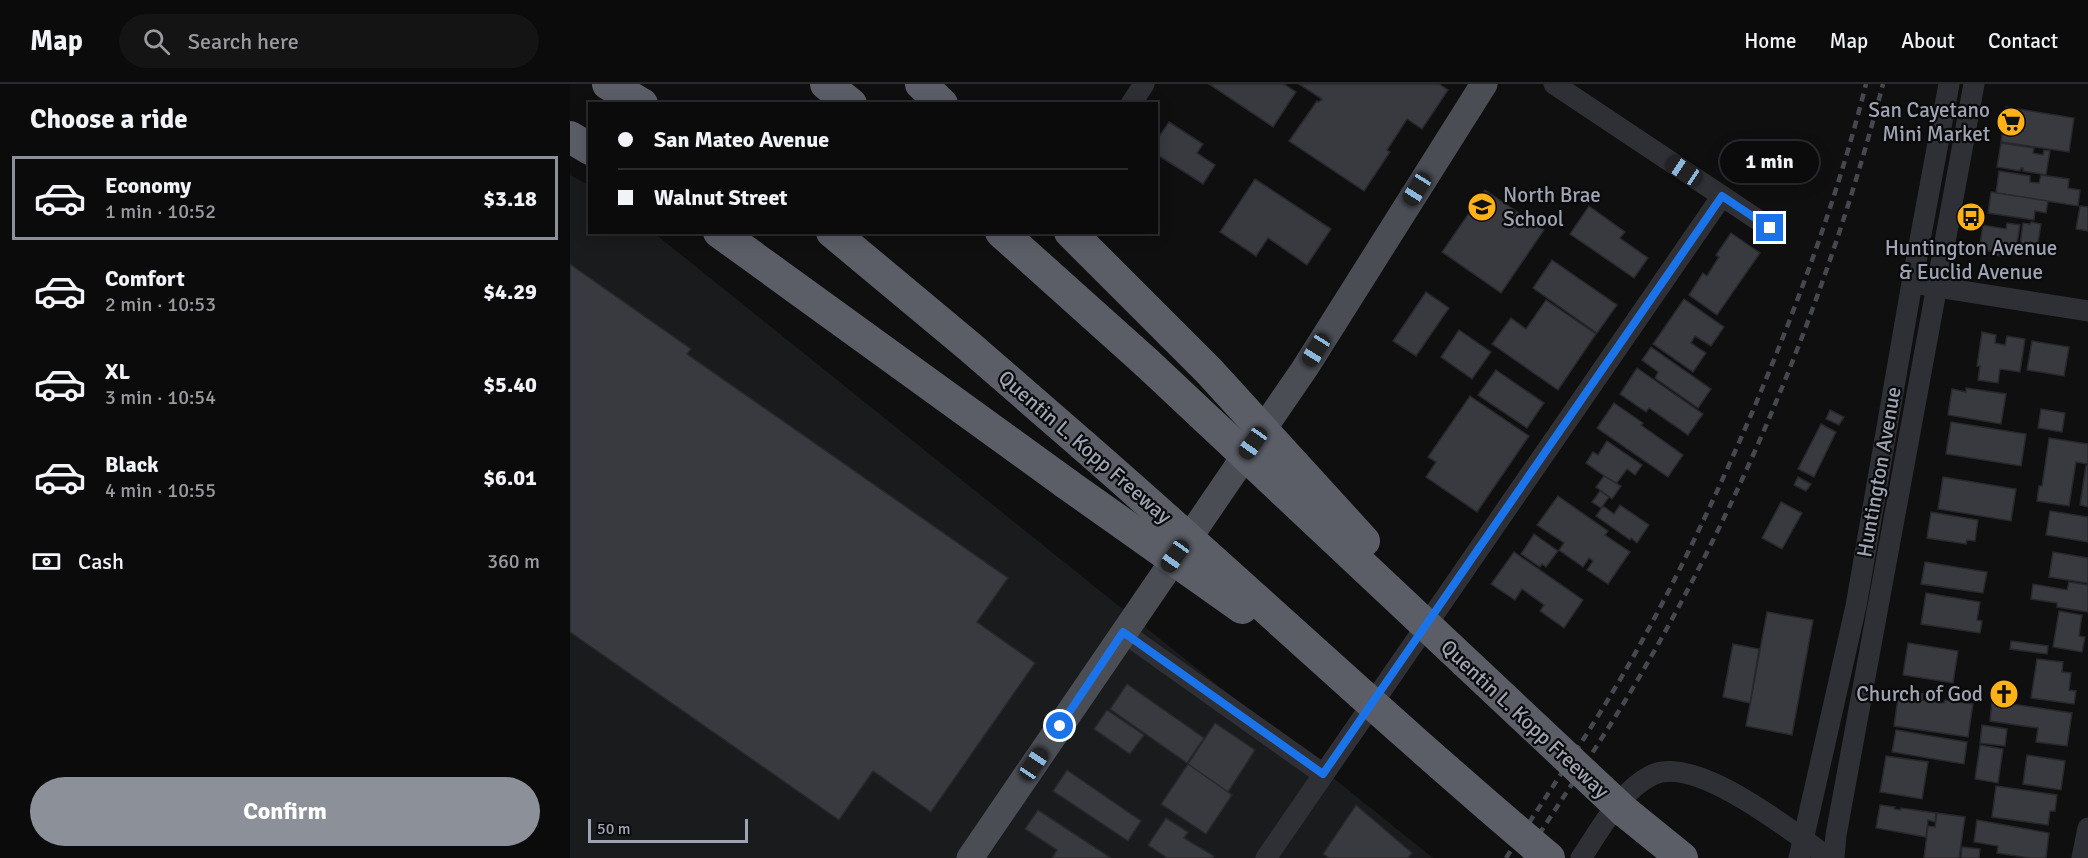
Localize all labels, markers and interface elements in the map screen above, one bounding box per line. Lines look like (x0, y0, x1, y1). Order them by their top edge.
search box (119, 14, 539, 68)
text: Map (30, 24, 83, 58)
icon: search (140, 25, 173, 58)
text: Search here (188, 28, 299, 55)
text: Home (1744, 28, 1797, 54)
text: Map (1830, 28, 1868, 54)
text: About (1901, 28, 1955, 54)
text: Contact (1988, 28, 2058, 54)
place label: San Cayetano Mini Market (1868, 97, 1990, 147)
text: Choose a ride (30, 103, 188, 136)
supermarket icon: San Cayetano Mini Market (1995, 106, 2027, 138)
text: San Mateo Avenue (654, 126, 829, 153)
callout: 1 min (1720, 141, 1820, 183)
text: 1 min (1745, 149, 1794, 174)
car (1664, 153, 1704, 189)
car (1400, 169, 1434, 209)
icon: car (33, 171, 87, 225)
text: Economy (105, 172, 191, 199)
place label: North Brae School (1503, 182, 1601, 232)
text: Walnut Street (654, 184, 788, 211)
text: $3.18 (483, 185, 537, 212)
school or university icon: North Brae School (1466, 191, 1498, 223)
text: 1 min · 10:52 (105, 199, 216, 224)
bus stop icon: Huntington Avenue & Euclid Avenue (1955, 201, 1987, 233)
route end (1756, 214, 1783, 241)
place label: Huntington Avenue & Euclid Avenue (1885, 235, 2057, 285)
icon: car (33, 264, 87, 318)
text: Comfort (105, 265, 185, 292)
text: $4.29 (483, 278, 537, 305)
text: 2 min · 10:53 (105, 292, 216, 317)
car (1299, 330, 1333, 370)
icon: car (33, 357, 87, 411)
text: XL (105, 358, 130, 385)
street label: Quentin L. Kopp Freeway (993, 365, 1177, 529)
text: $5.40 (483, 371, 537, 398)
text: 3 min · 10:54 (105, 385, 216, 410)
street label: Huntington Avenue (1851, 385, 1907, 559)
car (1235, 423, 1271, 463)
icon: car (33, 450, 87, 504)
text: Black (105, 451, 159, 478)
text: $6.01 (483, 464, 537, 491)
text: 4 min · 10:55 (105, 478, 216, 503)
car (1157, 536, 1193, 576)
icon: cash (30, 545, 63, 578)
text: Cash (78, 548, 124, 575)
text: 360 m (487, 549, 540, 574)
street label: Quentin L. Kopp Freeway (1435, 634, 1615, 804)
church icon: Church of God (1988, 678, 2020, 710)
place label: Church of God (1856, 681, 1983, 707)
route start (1046, 712, 1073, 739)
car (1016, 744, 1052, 784)
button: Confirm (30, 777, 540, 846)
scale bar (588, 816, 748, 844)
text: 50 m (597, 819, 631, 839)

